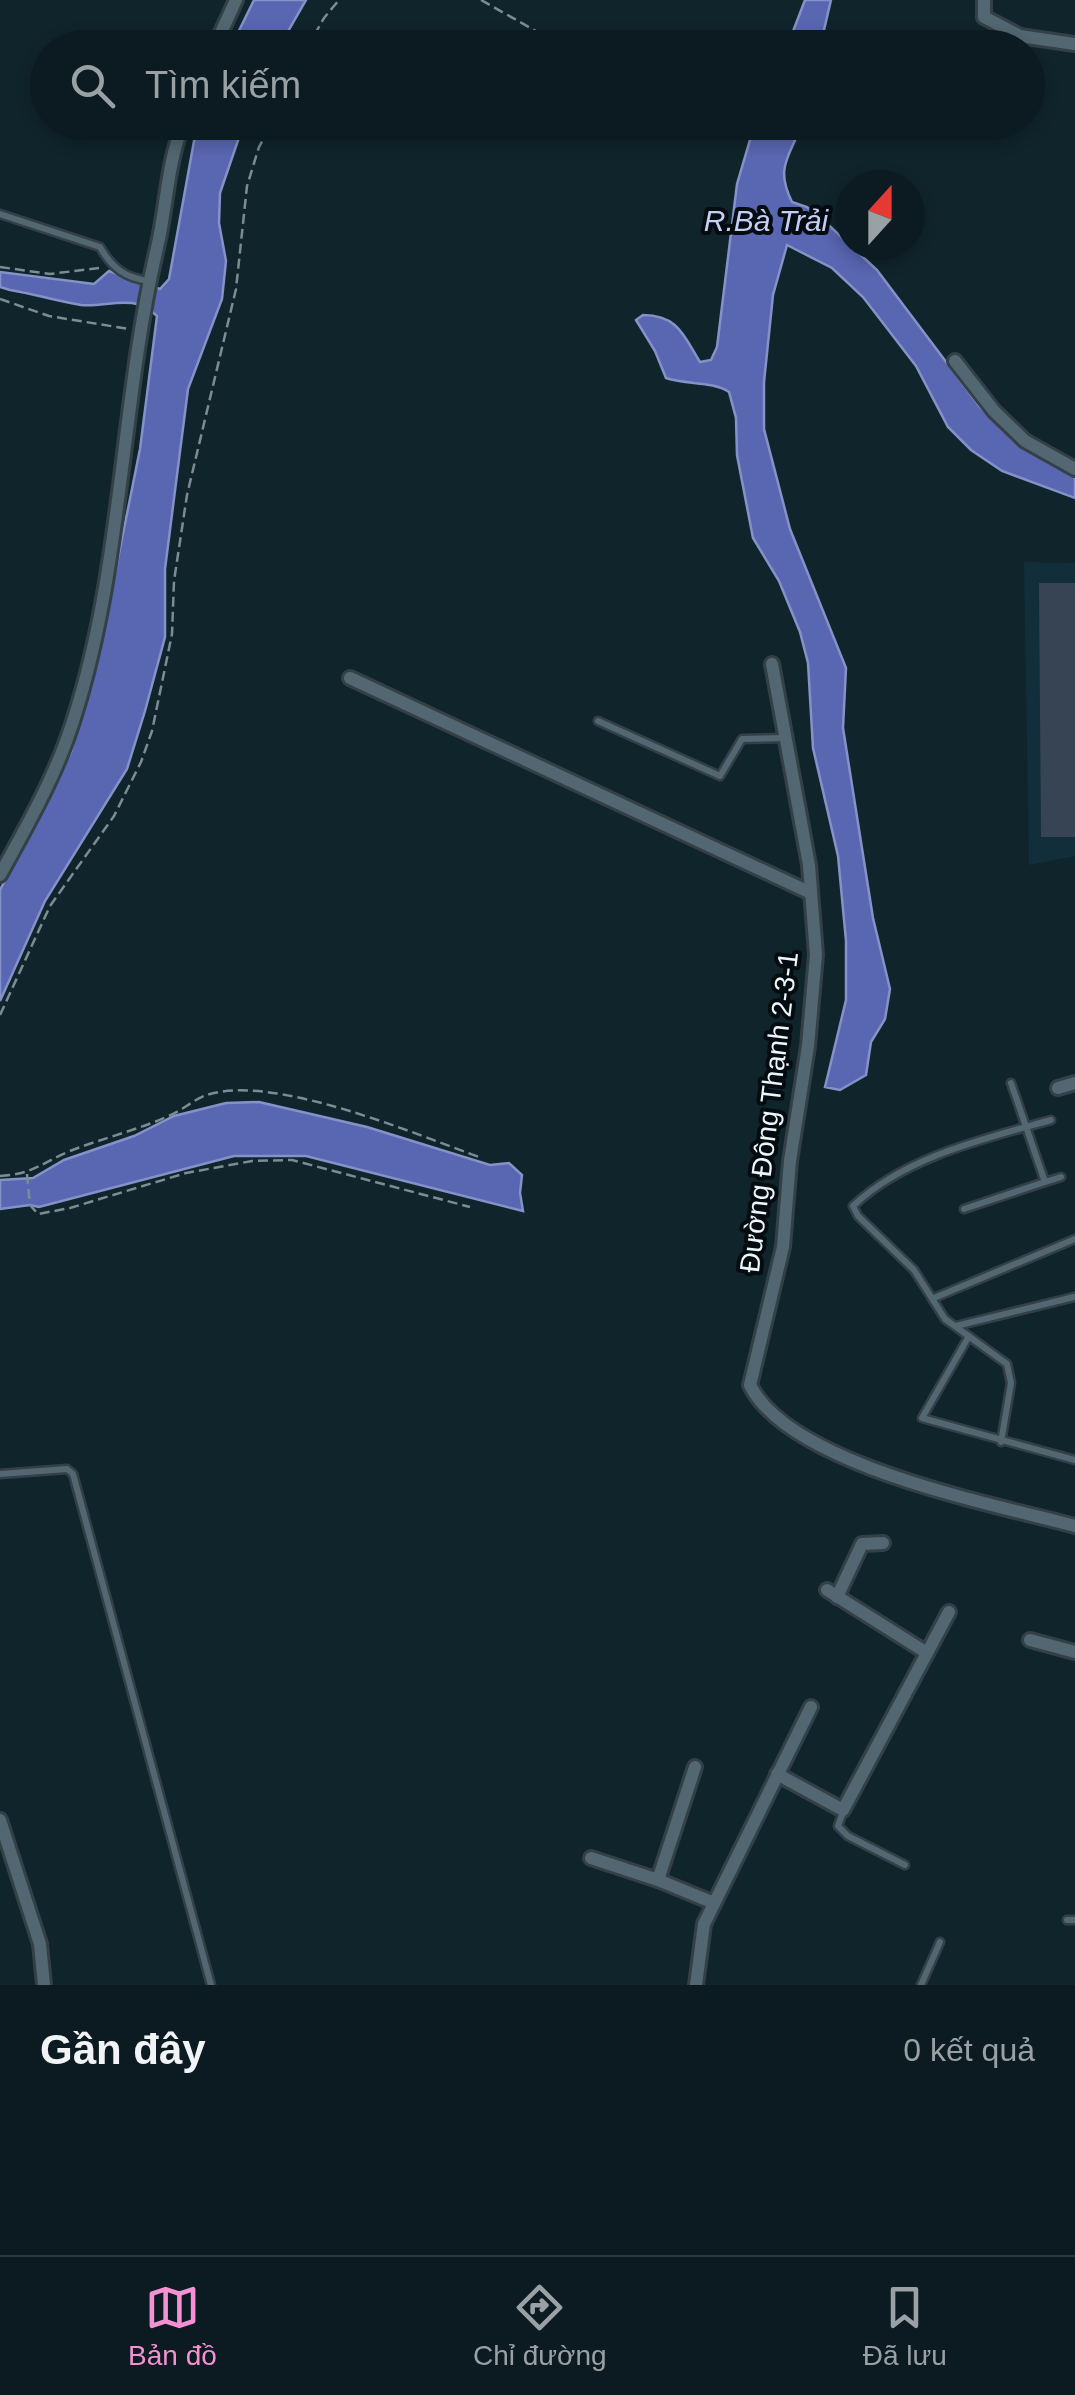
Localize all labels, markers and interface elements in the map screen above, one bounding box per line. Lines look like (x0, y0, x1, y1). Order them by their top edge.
search box (30, 30, 1045, 140)
icon: search (65, 58, 120, 113)
text: Tìm kiếm (145, 64, 301, 106)
north arrow (835, 170, 925, 260)
water label: R.Bà Trải (704, 204, 830, 237)
street label: Đường Đông Thạnh 2-3-1 (734, 950, 804, 1274)
text: Gần đây (40, 2026, 206, 2073)
text: 0 kết quả (903, 2032, 1035, 2068)
tab: Bản đồ (128, 2280, 217, 2372)
tab: Chỉ đường (473, 2280, 607, 2372)
tab: Đã lưu (863, 2280, 947, 2372)

